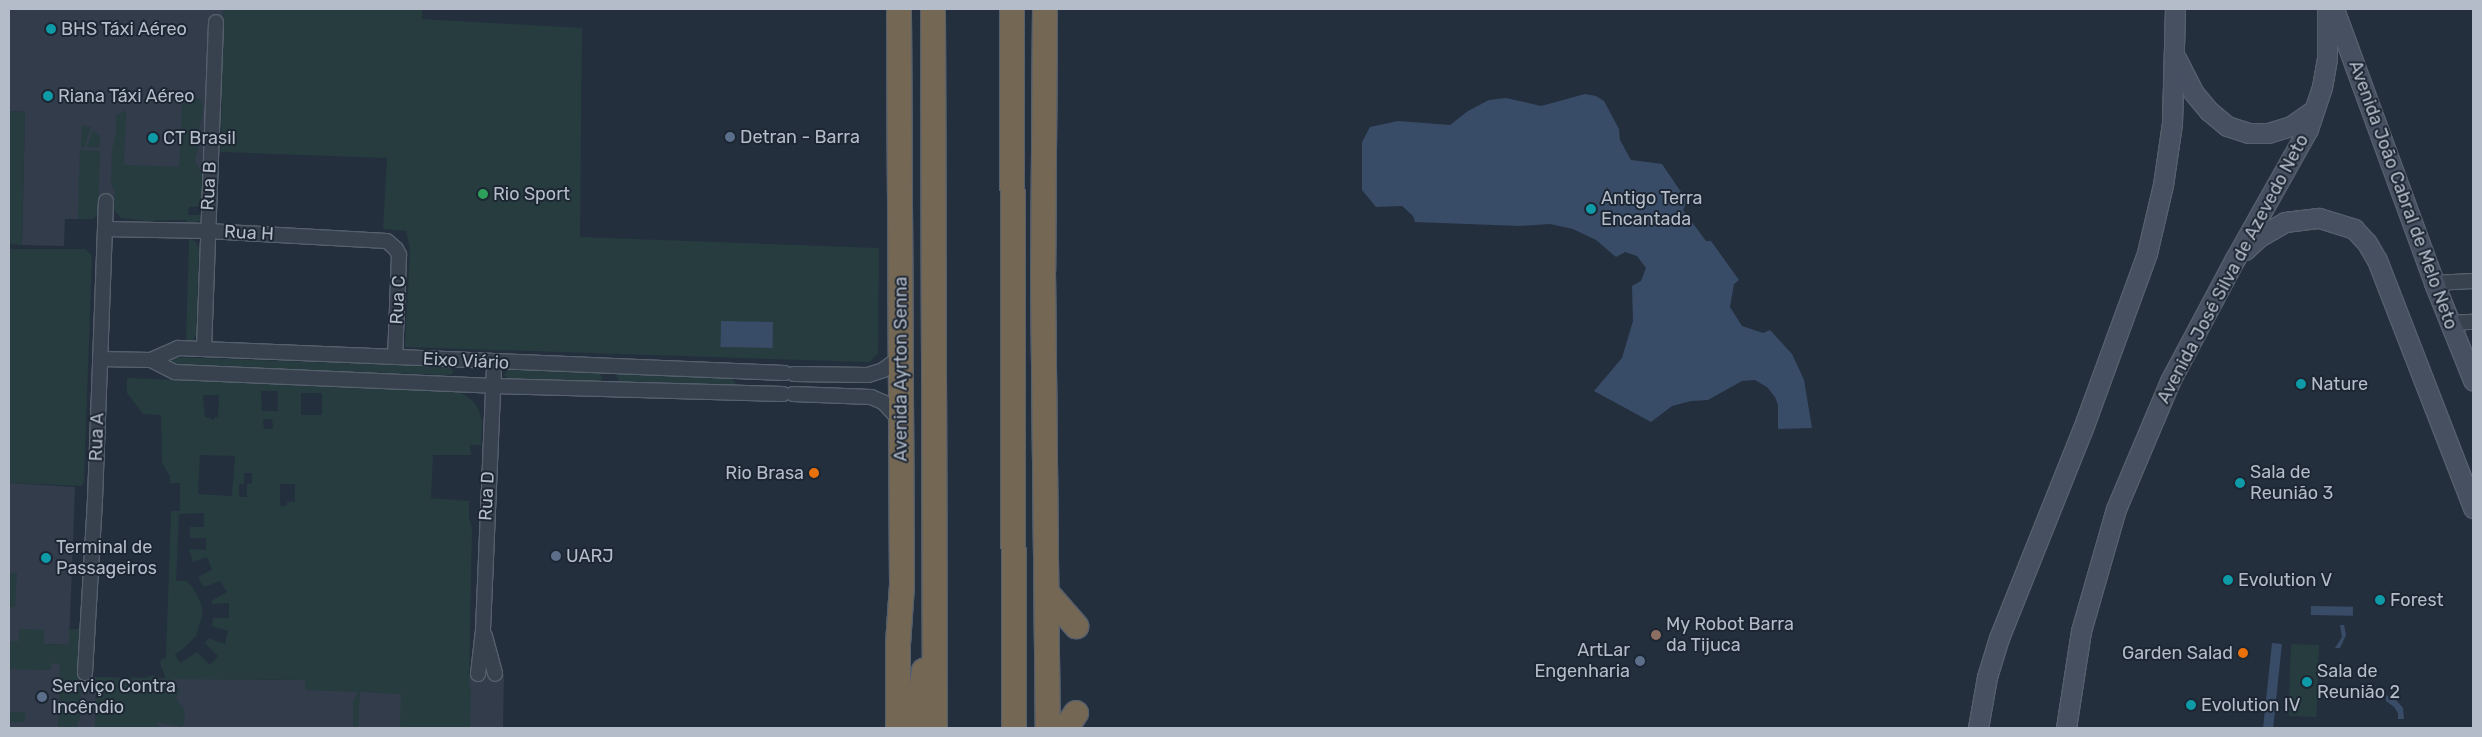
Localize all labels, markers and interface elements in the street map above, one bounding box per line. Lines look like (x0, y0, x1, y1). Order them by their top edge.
place label: BHS Táxi Aéreo (61, 18, 188, 40)
marker: BHS Táxi Aéreo (45, 23, 57, 35)
street label: Avenida João Cabral de Melo Neto (2344, 58, 2462, 332)
place label: Riana Táxi Aéreo (58, 85, 196, 107)
marker: Riana Táxi Aéreo (42, 90, 54, 102)
place label: Detran - Barra (740, 126, 860, 148)
place label: CT Brasil (163, 127, 236, 149)
marker: Detran - Barra (724, 131, 736, 143)
street label: Avenida José Silva de Azevedo Neto (2153, 131, 2313, 407)
marker: CT Brasil (147, 132, 159, 144)
street label: Rua B (197, 161, 221, 211)
place label: Rio Sport (493, 183, 570, 205)
marker: Rio Sport (477, 188, 489, 200)
place label: Antigo Terra Encantada (1601, 188, 1703, 230)
marker: Antigo Terra Encantada (1585, 203, 1597, 215)
street label: Rua H (224, 221, 274, 245)
street label: Rua C (386, 275, 410, 325)
street label: Avenida Ayrton Senna (890, 276, 912, 462)
street label: Eixo Viário (422, 348, 510, 374)
place label: Nature (2311, 373, 2368, 395)
marker: Nature (2295, 378, 2307, 390)
street label: Rua A (85, 412, 109, 462)
place label: Rio Brasa (725, 462, 804, 484)
place label: Sala de Reunião 3 (2250, 462, 2333, 504)
marker: Rio Brasa (808, 467, 820, 479)
street label: Rua D (475, 471, 499, 521)
marker: Sala de Reunião 3 (2234, 477, 2246, 489)
place label: Terminal de Passageiros (56, 537, 157, 580)
place label: UARJ (566, 545, 614, 567)
marker: UARJ (550, 550, 562, 562)
marker: Terminal de Passageiros (40, 552, 52, 564)
place label: Evolution V (2238, 569, 2333, 591)
marker: Evolution V (2222, 574, 2234, 586)
place label: Forest (2390, 589, 2444, 611)
marker: Forest (2374, 594, 2386, 606)
place label: My Robot Barra da Tijuca (1666, 614, 1794, 656)
marker: My Robot Barra da Tijuca (1650, 629, 1662, 641)
place label: ArtLar Engenharia (1534, 640, 1630, 682)
place label: Garden Salad (2122, 642, 2233, 664)
marker: Garden Salad (2237, 647, 2249, 659)
marker: ArtLar Engenharia (1634, 655, 1646, 667)
place label: Sala de Reunião 2 (2317, 661, 2400, 704)
place label: Serviço Contra Incêndio (52, 676, 176, 719)
marker: Sala de Reunião 2 (2301, 676, 2313, 688)
marker: Serviço Contra Incêndio (36, 691, 48, 703)
place label: Evolution IV (2201, 694, 2301, 716)
marker: Evolution IV (2185, 699, 2197, 711)

